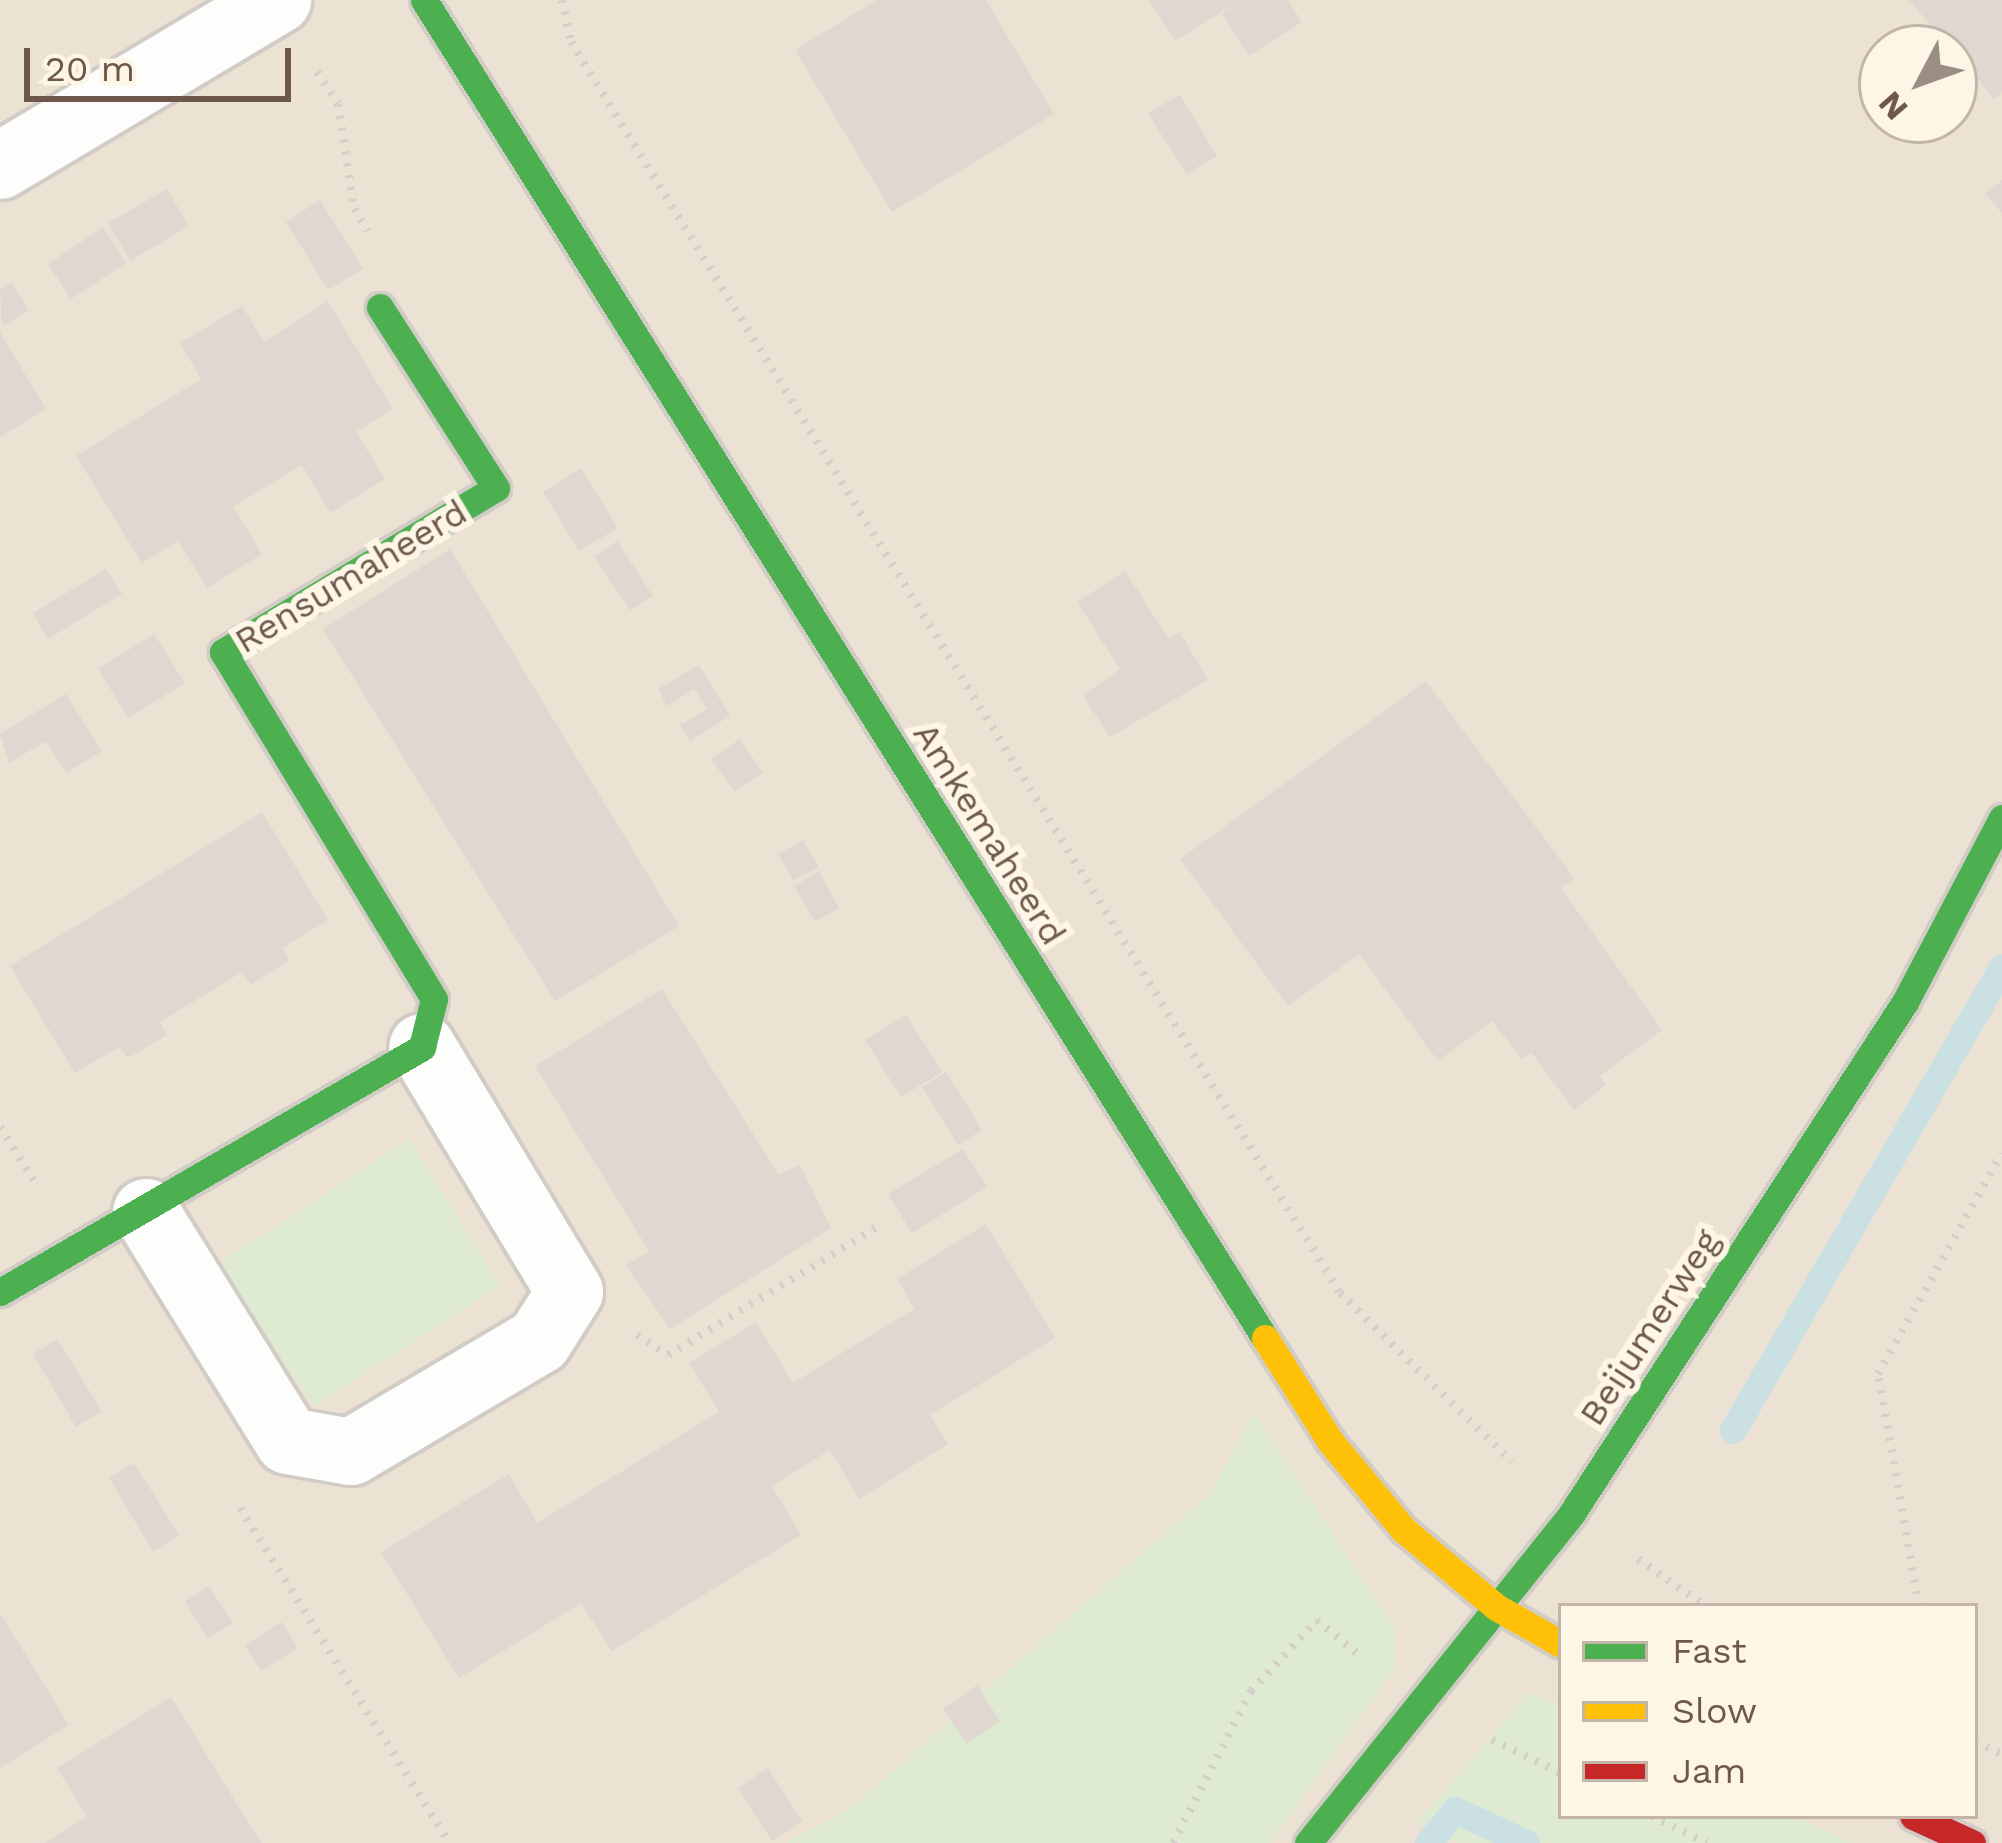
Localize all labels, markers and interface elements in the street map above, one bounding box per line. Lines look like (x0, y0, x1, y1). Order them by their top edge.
scale bar (30, 24, 297, 98)
north arrow (1858, 24, 1978, 144)
text: 20 m (45, 48, 135, 90)
text: N (1870, 84, 1915, 128)
street label: Rensumaheerd (227, 491, 475, 663)
street label: Amkemaheerd (903, 715, 1075, 953)
street label: Beijumerweg (1571, 1222, 1729, 1434)
legend (1558, 1603, 1978, 1819)
text: Fast (1672, 1630, 1747, 1672)
text: Slow (1672, 1690, 1757, 1732)
text: Jam (1672, 1750, 1746, 1792)

